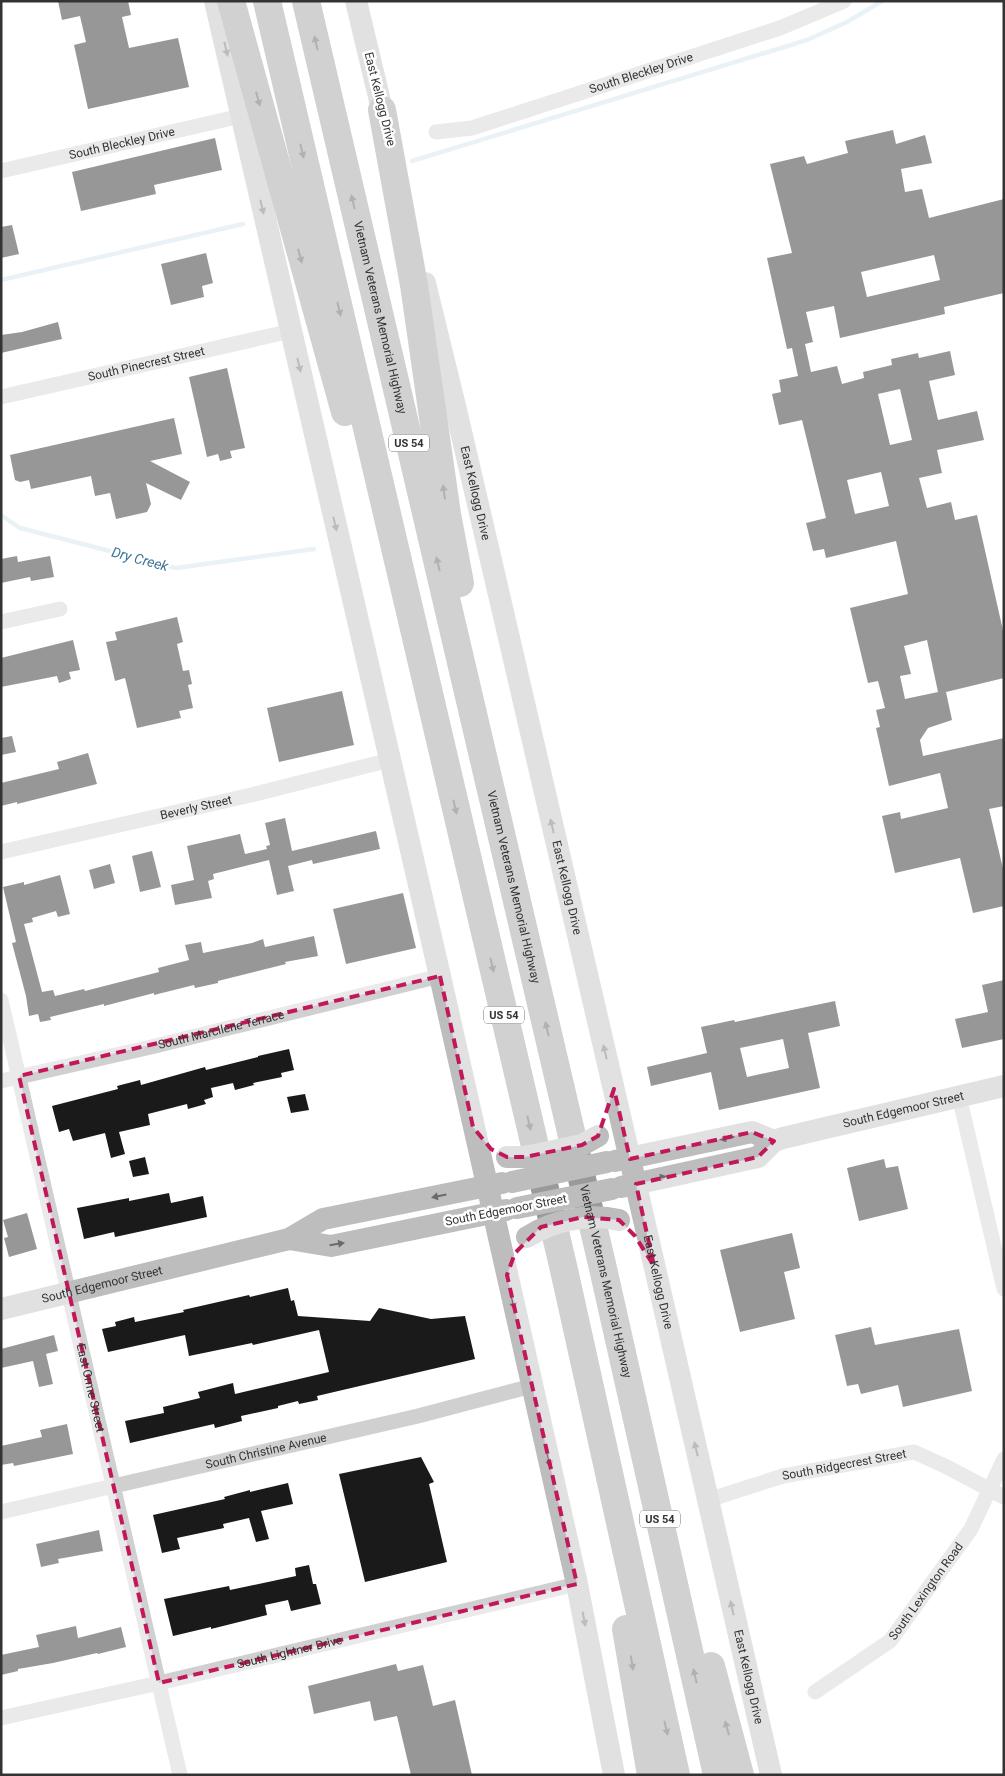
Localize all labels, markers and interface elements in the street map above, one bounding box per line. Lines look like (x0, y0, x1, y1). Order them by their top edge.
one-way arrow (312, 36, 320, 51)
one-way arrow (222, 41, 230, 56)
street label: South Bleckley Drive (587, 50, 695, 96)
street label: East Kellogg Drive (362, 51, 398, 147)
one-way arrow (254, 91, 262, 106)
street label: South Bleckley Drive (68, 124, 176, 162)
one-way arrow (298, 143, 306, 159)
one-way arrow (349, 194, 357, 209)
one-way arrow (258, 200, 266, 215)
street label: Vietnam Veterans Memorial Highway (351, 220, 410, 415)
one-way arrow (297, 248, 305, 263)
one-way arrow (335, 302, 343, 317)
street label: South Pinecrest Street (87, 344, 206, 384)
one-way arrow (295, 358, 303, 373)
road number: US 54 (389, 434, 429, 452)
street label: East Kellogg Drive (458, 445, 493, 542)
one-way arrow (440, 483, 448, 499)
one-way arrow (331, 516, 339, 531)
water label: Dry Creek (110, 544, 171, 575)
one-way arrow (434, 557, 442, 572)
street label: Vietnam Veterans Memorial Highway (484, 789, 543, 985)
street label: Beverly Street (159, 793, 233, 823)
one-way arrow (451, 799, 459, 814)
one-way arrow (548, 818, 556, 833)
street label: East Kellogg Drive (549, 839, 585, 936)
one-way arrow (488, 958, 496, 973)
road number: US 54 (484, 1006, 524, 1024)
street label: South Marcilene Terrace (157, 1008, 286, 1052)
one-way arrow (543, 1022, 551, 1037)
one-way arrow (601, 1045, 609, 1060)
street label: South Edgemoor Street (842, 1089, 965, 1131)
one-way arrow (525, 1116, 533, 1131)
one-way arrow (720, 1134, 735, 1142)
one-way arrow (652, 1174, 668, 1182)
street label: Vietnam Veterans Memorial Highway (577, 1184, 634, 1380)
street label: South Edgemoor Street (444, 1191, 568, 1229)
one-way arrow (432, 1192, 447, 1200)
street label: East Kellogg Drive (641, 1234, 676, 1331)
one-way arrow (329, 1240, 345, 1248)
street label: South Edgemoor Street (40, 1263, 164, 1306)
one-way arrow (509, 1294, 517, 1309)
street label: East Orme Street (74, 1342, 108, 1433)
street label: South Christine Avenue (204, 1430, 328, 1472)
one-way arrow (692, 1442, 700, 1457)
street label: South Ridgecrest Street (781, 1447, 907, 1483)
one-way arrow (545, 1453, 553, 1468)
road number: US 54 (640, 1510, 680, 1528)
street label: South Lexington Road (886, 1540, 966, 1643)
one-way arrow (728, 1600, 736, 1615)
one-way arrow (580, 1611, 588, 1627)
street label: East Kellogg Drive (731, 1628, 766, 1725)
street label: South Lightner Drive (235, 1633, 344, 1671)
one-way arrow (628, 1655, 636, 1671)
one-way arrow (691, 1668, 699, 1684)
one-way arrow (662, 1720, 670, 1735)
one-way arrow (723, 1720, 731, 1735)

